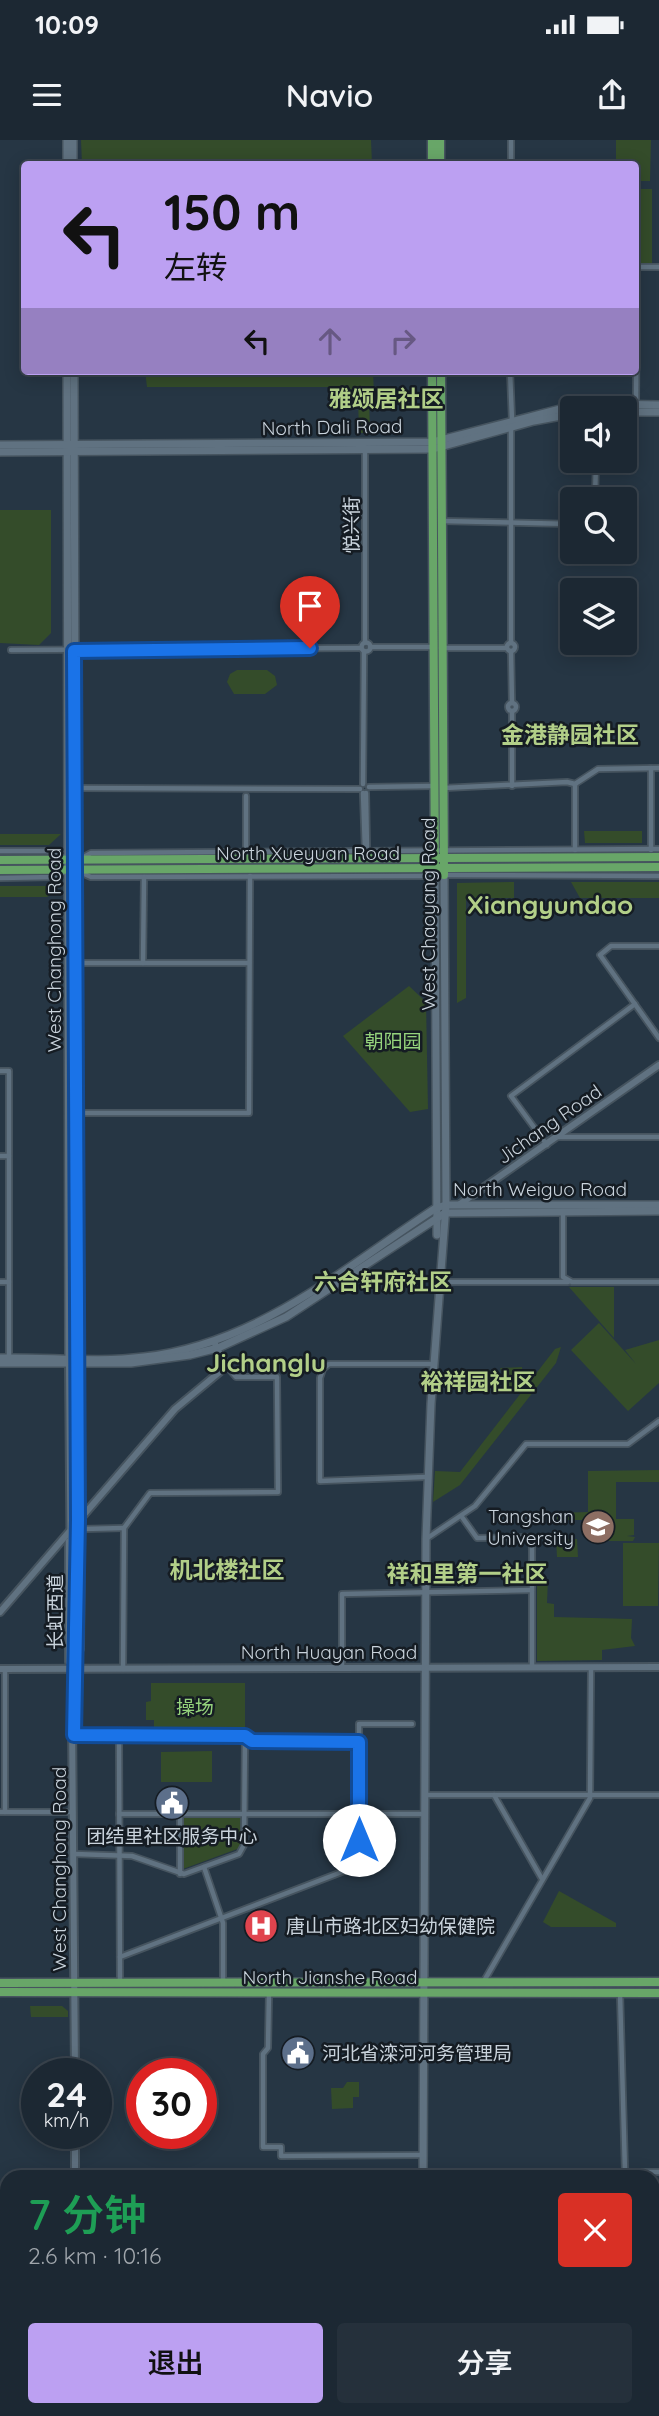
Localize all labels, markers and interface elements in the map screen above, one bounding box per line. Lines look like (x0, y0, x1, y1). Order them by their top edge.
text: 10:09 (35, 8, 99, 41)
text: Navio (286, 75, 373, 115)
icon: menu (28, 76, 66, 114)
icon: share (593, 76, 631, 114)
text: 150 m (164, 181, 300, 242)
icon: left (49, 189, 140, 280)
text: 左转 (164, 247, 228, 287)
icon: left (238, 322, 276, 360)
icon: ahead (311, 322, 349, 360)
icon: right (384, 322, 422, 360)
district label: 雅颂居社区 (329, 384, 444, 413)
map controls (560, 396, 637, 655)
button: sound (560, 396, 637, 473)
street label: North Dali Road (261, 414, 403, 440)
button: search (560, 487, 637, 564)
street label: 悦兴街 (339, 496, 363, 554)
pin (280, 576, 340, 648)
button: layers (560, 578, 637, 655)
icon: arrive (291, 587, 329, 625)
district label: 金港静园社区 (501, 720, 639, 749)
street label: West Chaoyang Road (416, 817, 440, 1011)
street label: North Xueyuan Road (216, 841, 400, 865)
street label: West Changhong Road (42, 848, 66, 1052)
district label: Xiangyundao (467, 888, 633, 921)
park label: 朝阳园 (364, 1029, 422, 1053)
street label: Jichang Road (492, 1079, 606, 1169)
street label: North Weiguo Road (453, 1177, 627, 1201)
district label: 六合轩府社区 (314, 1267, 452, 1296)
district label: Jichanglu (206, 1346, 326, 1379)
district label: 裕祥园社区 (421, 1367, 536, 1396)
place label: Tangshan University (487, 1504, 574, 1550)
school or university icon: Tangshan University (579, 1508, 617, 1546)
district label: 机北楼社区 (170, 1555, 285, 1584)
district label: 祥和里第一社区 (387, 1559, 548, 1588)
street label: 长虹西道 (43, 1574, 67, 1650)
street label: North Huayan Road (241, 1640, 417, 1664)
park label: 操场 (176, 1695, 214, 1719)
street label: West Changhong Road (47, 1767, 71, 1971)
public building icon: 团结里社区服务中心 (153, 1784, 191, 1822)
position arrow (322, 1803, 396, 1877)
place label: 团结里社区服务中心 (86, 1824, 258, 1848)
hospital icon: 唐山市路北区妇幼保健院 (242, 1907, 280, 1945)
place label: 唐山市路北区妇幼保健院 (286, 1914, 495, 1938)
street label: North Jianshe Road (242, 1965, 418, 1989)
public building icon: 河北省滦河河务管理局 (279, 2034, 317, 2072)
place label: 河北省滦河河务管理局 (322, 2041, 512, 2065)
speed limit sign: 30 (126, 2058, 217, 2149)
text: 24 (46, 2072, 87, 2116)
text: km/h (44, 2109, 89, 2132)
text: 7 分钟 (28, 2188, 146, 2241)
button: close (558, 2193, 632, 2267)
text: 2.6 km · 10:16 (28, 2241, 161, 2270)
button: 退出 (28, 2323, 323, 2403)
button: 分享 (337, 2323, 632, 2403)

